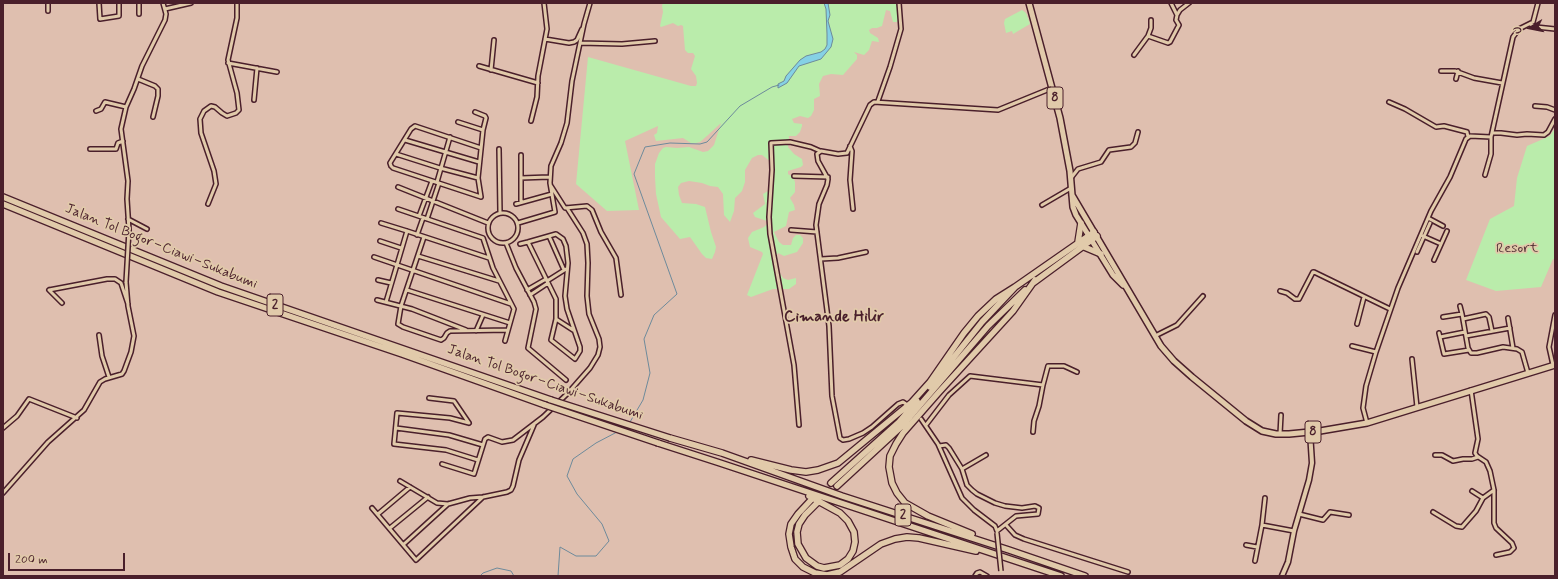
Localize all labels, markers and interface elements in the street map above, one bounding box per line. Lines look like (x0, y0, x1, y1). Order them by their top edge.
north arrow (1510, 8, 1550, 48)
text: U (1511, 25, 1526, 35)
road number: 8 (1047, 87, 1063, 109)
street label: Jalan Tol Bogor–Ciawi–Sukabumi (62, 201, 260, 293)
park label: Resort (1496, 241, 1538, 257)
road number: 2 (267, 294, 283, 316)
district label: Cimande Hilir (784, 308, 884, 328)
street label: Jalan Tol Bogor–Ciawi–Sukabumi (445, 342, 645, 424)
road number: 8 (1305, 421, 1321, 443)
road number: 2 (895, 504, 911, 526)
scale bar (10, 545, 127, 571)
text: 200 m (15, 552, 48, 568)

